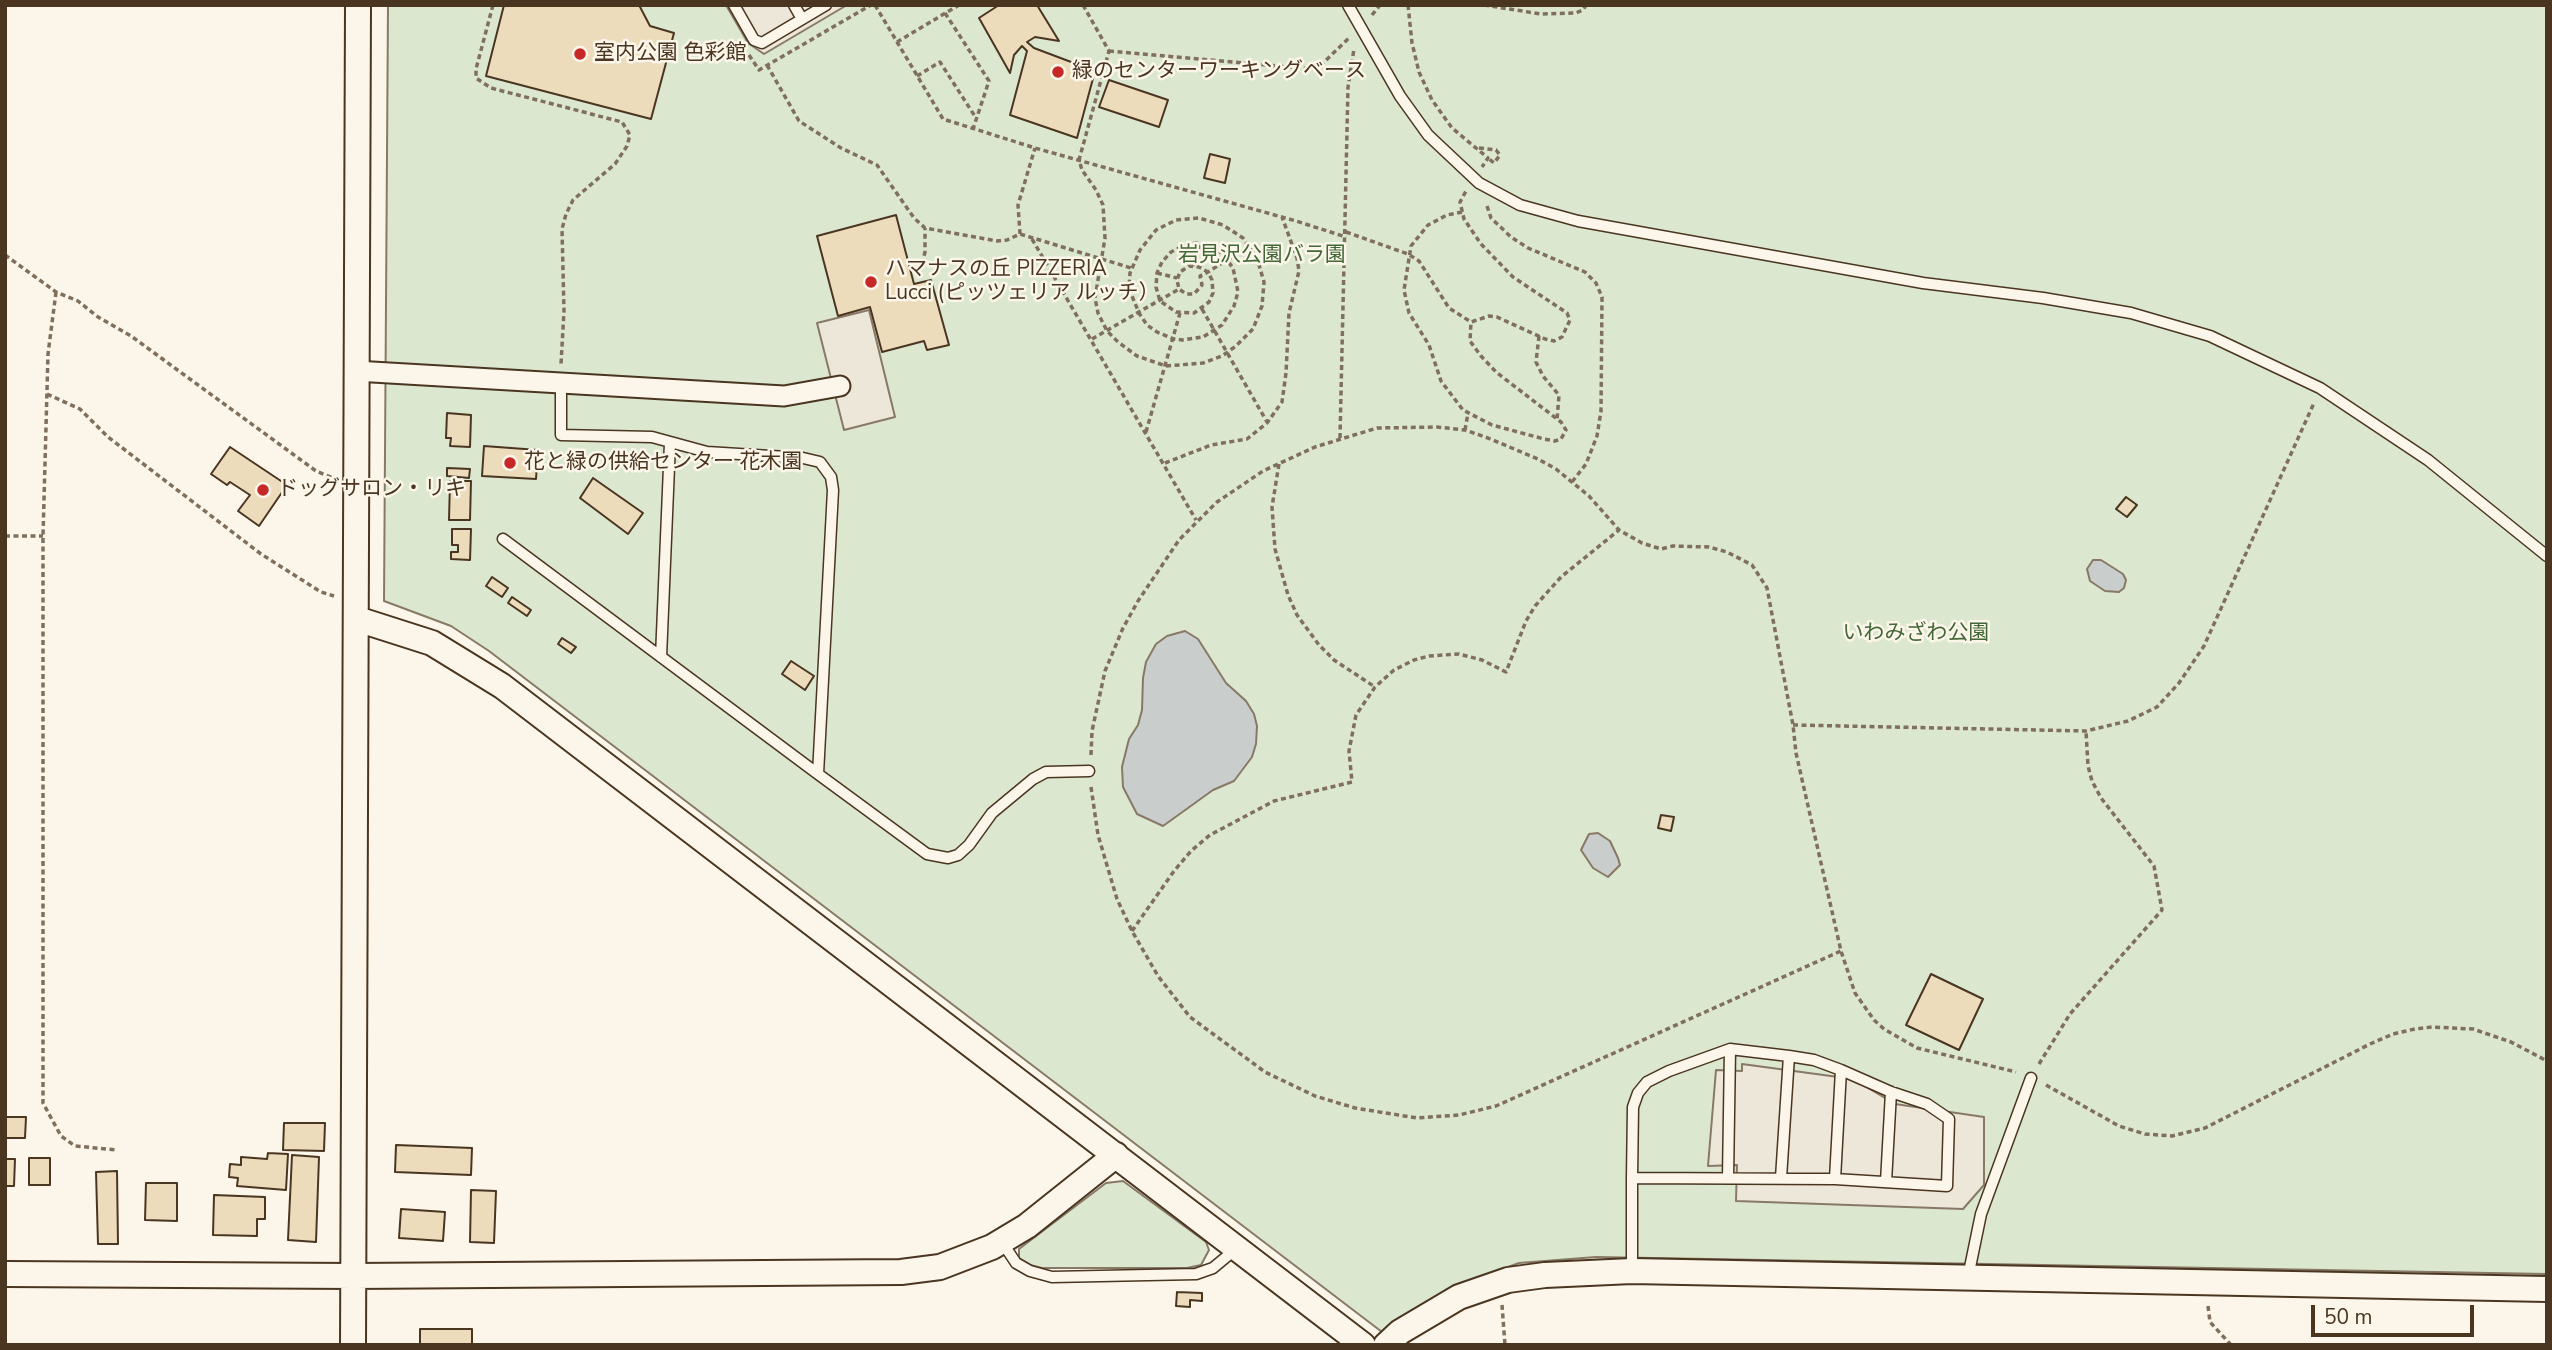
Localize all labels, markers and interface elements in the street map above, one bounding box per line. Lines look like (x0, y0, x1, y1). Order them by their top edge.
place label: 室内公園 色彩館 (594, 41, 746, 67)
marker: 室内公園 色彩館 (572, 46, 588, 62)
place label: 緑のセンターワーキングベース (1072, 59, 1366, 85)
marker: 緑のセンターワーキングベース (1050, 64, 1066, 80)
park label: 岩見沢公園バラ園 (1178, 243, 1346, 269)
place label: ハマナスの丘 PIZZERIA Lucci (ピッツェリア ルッチ） (885, 257, 1160, 307)
marker: ハマナスの丘 PIZZERIA Lucci (ピッツェリア ルッチ） (863, 274, 879, 290)
place label: 花と緑の供給センター 花木園 (524, 450, 802, 476)
marker: 花と緑の供給センター 花木園 (502, 455, 518, 471)
place label: ドッグサロン・リキ (277, 477, 466, 503)
marker: ドッグサロン・リキ (255, 482, 271, 498)
park label: いわみざわ公園 (1843, 621, 1989, 647)
scale bar (2314, 1290, 2477, 1334)
text: 50 m (2324, 1303, 2373, 1331)

